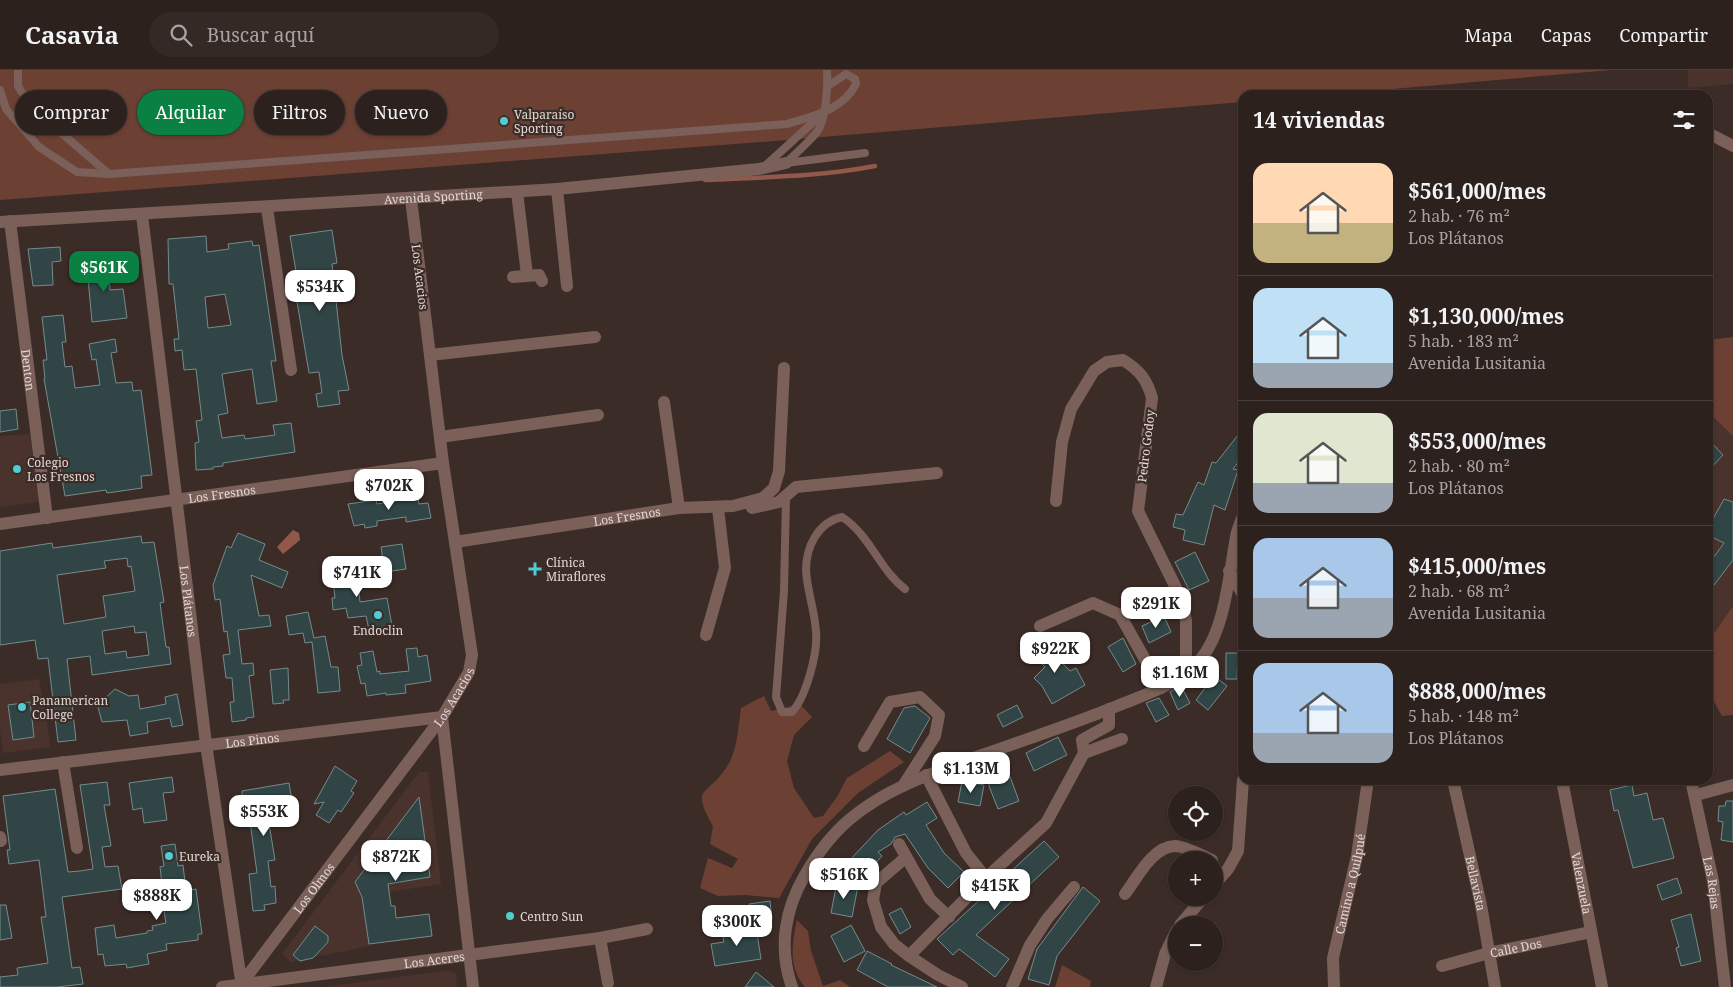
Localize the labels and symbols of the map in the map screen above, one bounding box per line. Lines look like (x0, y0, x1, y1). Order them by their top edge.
place label: Valparaíso Sporting (514, 106, 574, 137)
marker: Valparaíso Sporting (498, 115, 510, 127)
street label: Avenida Sporting (383, 185, 484, 208)
street label: Los Acacios (408, 243, 432, 311)
pin: $561K (69, 250, 139, 293)
pin: $534K (285, 270, 355, 312)
street label: Denton (18, 348, 40, 392)
street label: Pedro Godoy (1133, 408, 1159, 483)
place label: Colegio Los Fresnos (27, 454, 95, 485)
marker: Colegio Los Fresnos (11, 463, 23, 475)
pin: $702K (354, 468, 424, 511)
street label: Los Fresnos (187, 480, 257, 506)
street label: Los Fresnos (592, 502, 662, 529)
place label: Clínica Miraflores (546, 554, 606, 585)
pin: $741K (322, 556, 392, 598)
marker: Clínica Miraflores (528, 562, 542, 576)
street label: Los Plátanos (176, 565, 201, 638)
pin: $291K (1121, 586, 1191, 629)
marker: Endoclin (372, 609, 384, 621)
place label: Endoclin (353, 622, 404, 639)
pin: $922K (1020, 632, 1090, 674)
pin: $1.16M (1139, 656, 1221, 698)
street label: Los Acacios (429, 667, 478, 730)
place label: Panamerican College (32, 692, 108, 723)
marker: Panamerican College (16, 701, 28, 713)
street label: Los Pinos (224, 728, 280, 751)
pin: $1.13M (930, 752, 1012, 794)
pin: $553K (229, 794, 299, 837)
street label: Camino a Quilpué (1330, 833, 1369, 936)
pin: $872K (361, 840, 431, 882)
place label: Eureka (179, 848, 220, 865)
marker: Eureka (163, 850, 175, 862)
street label: Valenzuela (1568, 851, 1596, 916)
street label: Bellavista (1462, 854, 1490, 912)
street label: Las Rejas (1699, 855, 1725, 910)
pin: $516K (809, 858, 879, 900)
street label: Los Olmos (289, 859, 338, 917)
pin: $415K (960, 868, 1030, 911)
pin: $888K (122, 878, 192, 921)
pin: $300K (702, 904, 772, 947)
place label: Centro Sun (520, 908, 584, 925)
marker: Centro Sun (504, 910, 516, 922)
street label: Calle Dos (1488, 934, 1543, 961)
street label: Los Aceres (403, 947, 466, 972)

